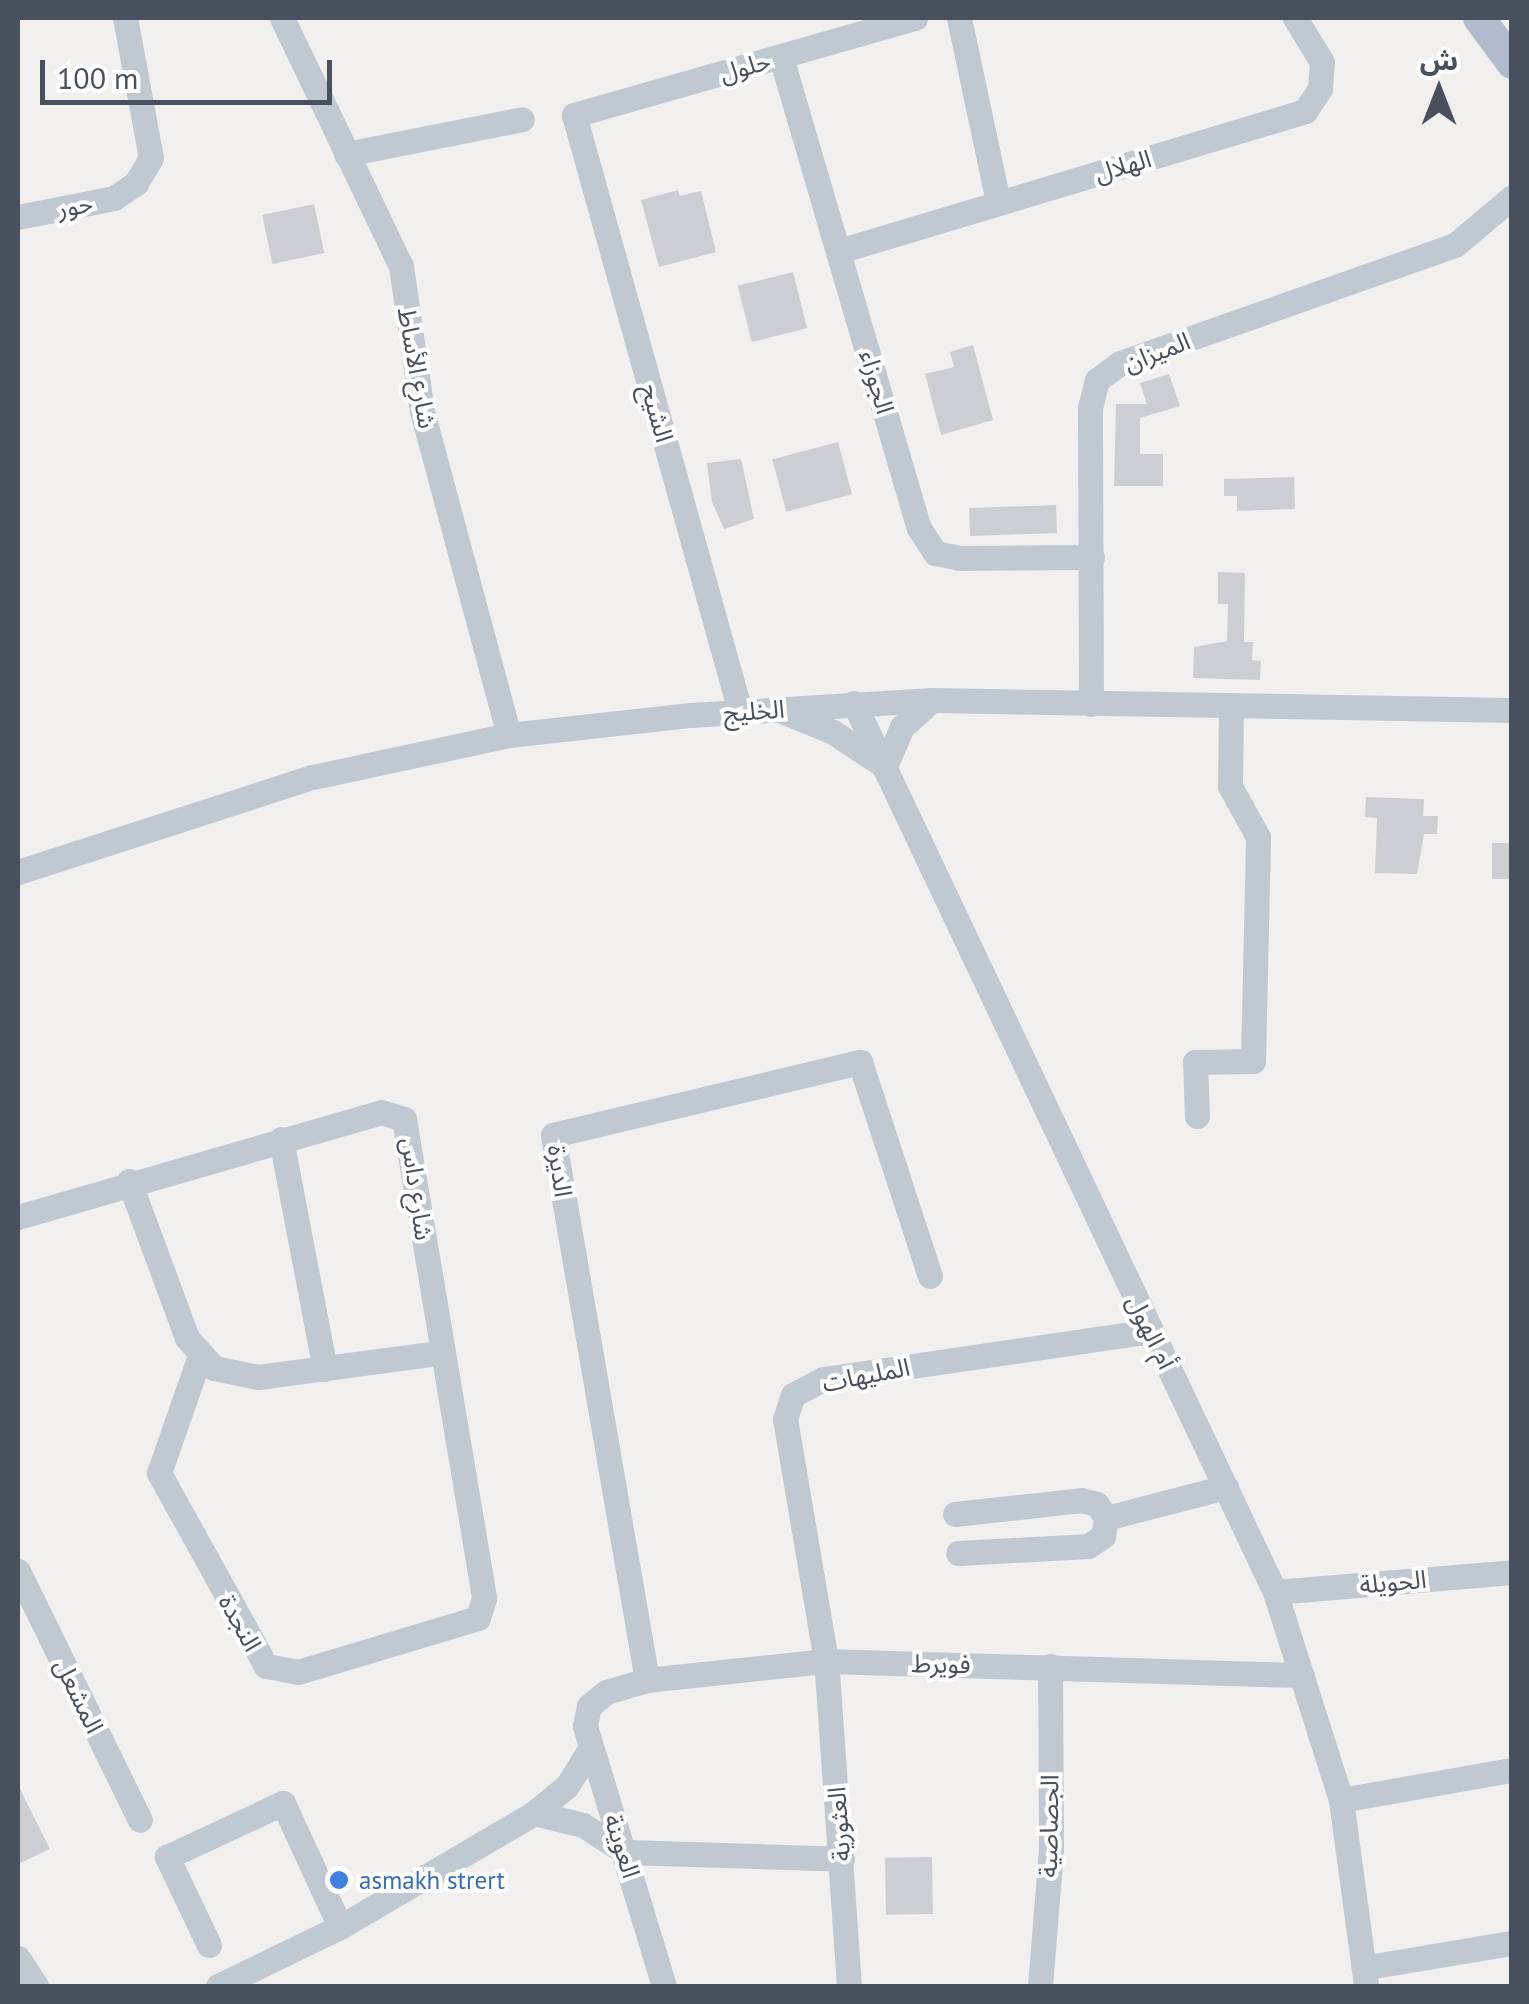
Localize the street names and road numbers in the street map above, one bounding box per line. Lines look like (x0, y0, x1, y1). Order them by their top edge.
street label: حلول (716, 45, 774, 89)
street label: الهلال (1091, 144, 1155, 188)
street label: حور (55, 188, 95, 224)
street label: شارع الأساط (392, 305, 442, 431)
street label: الميزان (1120, 326, 1194, 378)
street label: الجوزاء (854, 347, 900, 417)
street label: الشيح (634, 380, 680, 446)
street label: الخليج (722, 694, 786, 728)
street label: شارع داس (395, 1136, 439, 1242)
street label: الديرة (542, 1143, 578, 1199)
street label: أم الهول (1120, 1290, 1182, 1374)
street label: المليهات (820, 1352, 912, 1398)
street label: الحويلة (1358, 1564, 1428, 1600)
street label: النجدة (212, 1589, 268, 1657)
street label: فويرط (911, 1648, 971, 1680)
street label: المشعل (48, 1654, 110, 1738)
street label: الجصاصية (1033, 1774, 1065, 1878)
street label: العثورية (821, 1786, 857, 1862)
street label: العوينة (598, 1810, 646, 1882)

